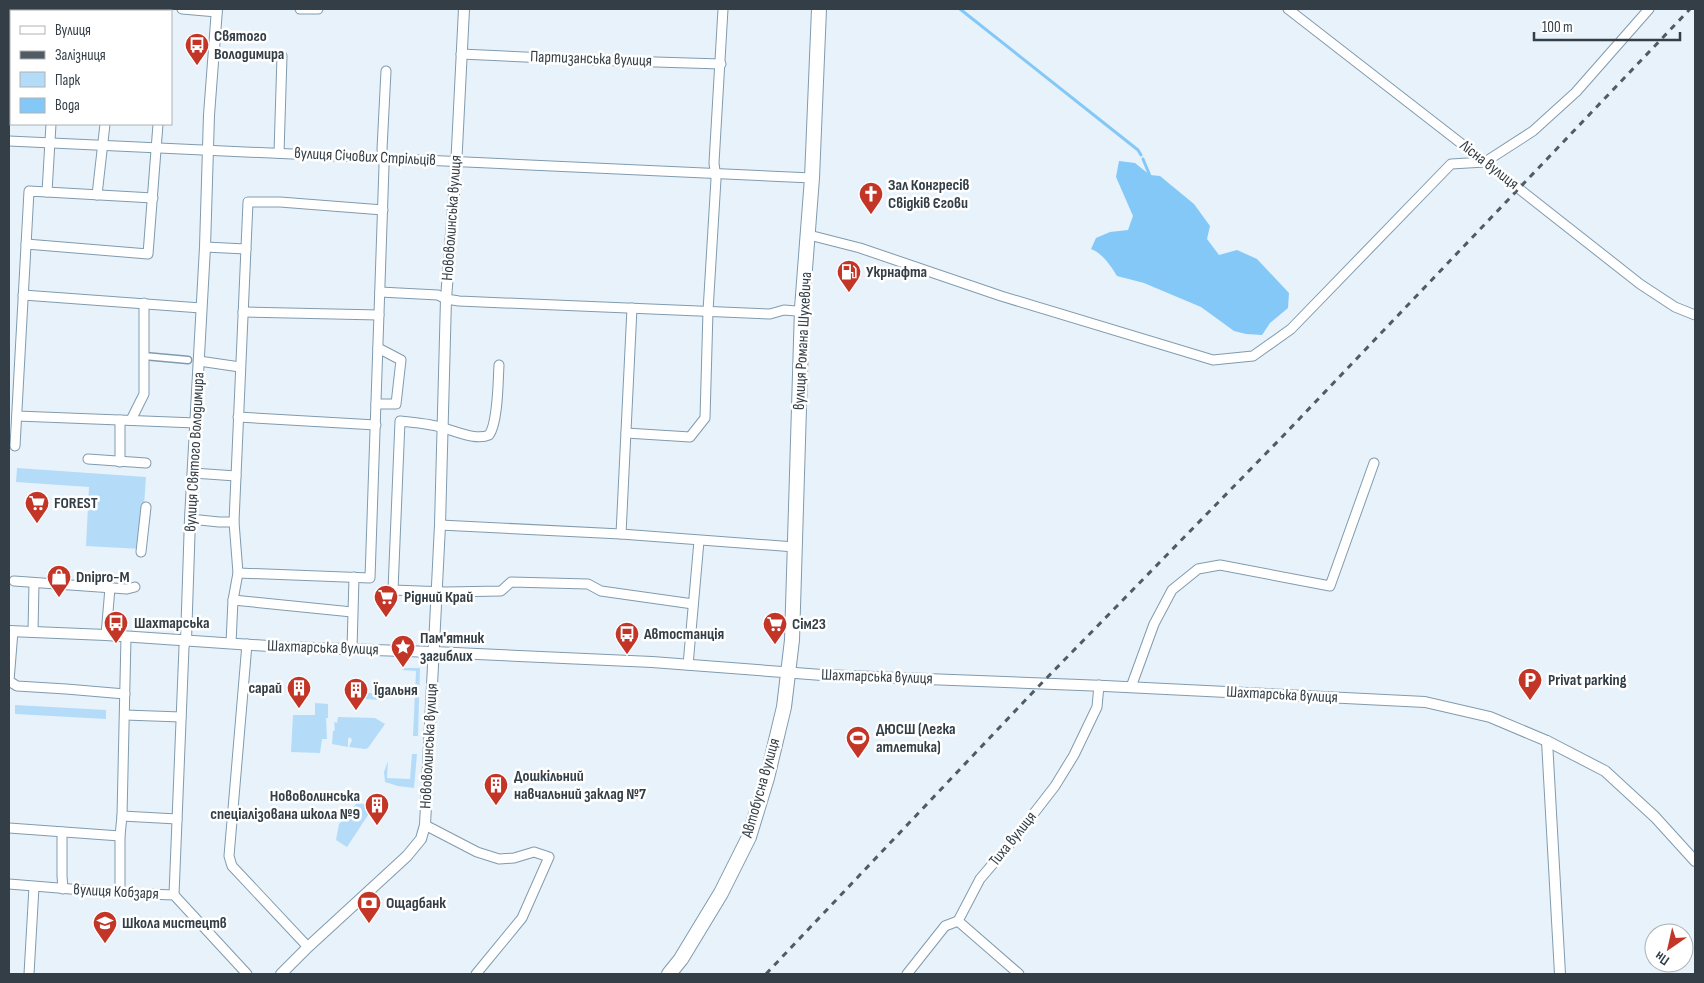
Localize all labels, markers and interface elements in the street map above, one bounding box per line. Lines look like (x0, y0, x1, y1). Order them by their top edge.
legend (10, 10, 172, 125)
scale bar (1534, 10, 1680, 42)
text: 100 m (1542, 18, 1573, 37)
text: Вулиця (55, 21, 91, 40)
place label: Святого Володимира (214, 27, 284, 64)
bus stop icon: Святого Володимира (184, 32, 210, 66)
text: Залізниця (55, 46, 106, 65)
street label: Партизанська вулиця (530, 47, 652, 71)
text: Парк (55, 71, 81, 90)
text: Вода (55, 96, 80, 115)
street label: Лісна вулиця (1455, 136, 1522, 194)
street label: вулиця Січових Стрільців (294, 144, 436, 170)
street label: Нововолинська вулиця (438, 155, 466, 281)
place label: Зал Конгресів Свідків Єгови (888, 176, 969, 213)
church icon: Зал Конгресів Свідків Єгови (858, 181, 884, 215)
fuel station icon: Укрнафта (836, 259, 862, 293)
place label: Укрнафта (866, 263, 927, 282)
street label: вулиця Романа Шухевича (790, 271, 816, 411)
street label: вулиця Святого Володимира (181, 372, 209, 532)
supermarket icon: FOREST (24, 490, 50, 524)
place label: FOREST (54, 494, 98, 513)
shop icon: Dnipro-M (46, 564, 72, 598)
place label: Dnipro-M (76, 568, 130, 587)
supermarket icon: Рідний Край (373, 584, 399, 618)
place label: Рідний Край (404, 588, 473, 607)
bus stop icon: Шахтарська (103, 610, 129, 644)
supermarket icon: Сім23 (762, 611, 788, 645)
place label: Шахтарська (134, 614, 209, 633)
place label: Сім23 (792, 615, 826, 634)
bus stop icon: Автостанція (614, 621, 640, 655)
place label: Автостанція (643, 625, 724, 644)
place label: Пам'ятник загиблих (420, 629, 484, 666)
place icon: Пам'ятник загиблих (390, 634, 416, 668)
street label: Шахтарська вулиця (267, 637, 379, 659)
street label: Шахтарська вулиця (821, 666, 933, 688)
parking icon: Privat parking (1517, 667, 1543, 701)
place label: Privat parking (1548, 671, 1627, 690)
building icon: сарай (286, 675, 312, 709)
building icon: Їдальня (343, 677, 369, 711)
place label: сарай (248, 679, 282, 698)
place label: Їдальня (373, 681, 418, 700)
street label: Нововолинська вулиця (416, 683, 442, 809)
street label: Шахтарська вулиця (1226, 683, 1338, 707)
place label: ДЮСШ (Легка атлетика) (876, 720, 956, 757)
sports icon: ДЮСШ (Легка атлетика) (845, 725, 871, 759)
street label: Автобусна вулиця (737, 736, 784, 841)
place label: Дошкільний навчальний заклад №7 (514, 767, 646, 804)
building icon: Дошкільний навчальний заклад №7 (483, 772, 509, 806)
place label: Нововолинська спеціалізована школа №9 (210, 787, 360, 824)
building icon: Нововолинська спеціалізована школа №9 (364, 792, 390, 826)
street label: Тиха вулиця (985, 808, 1041, 870)
street label: вулиця Кобзаря (73, 880, 159, 904)
bank icon: Ощадбанк (356, 890, 382, 924)
place label: Ощадбанк (386, 894, 446, 913)
school or university icon: Школа мистецтв (92, 910, 118, 944)
place label: Школа мистецтв (122, 914, 227, 933)
north arrow (1644, 923, 1694, 973)
text: Пн (1652, 948, 1672, 969)

